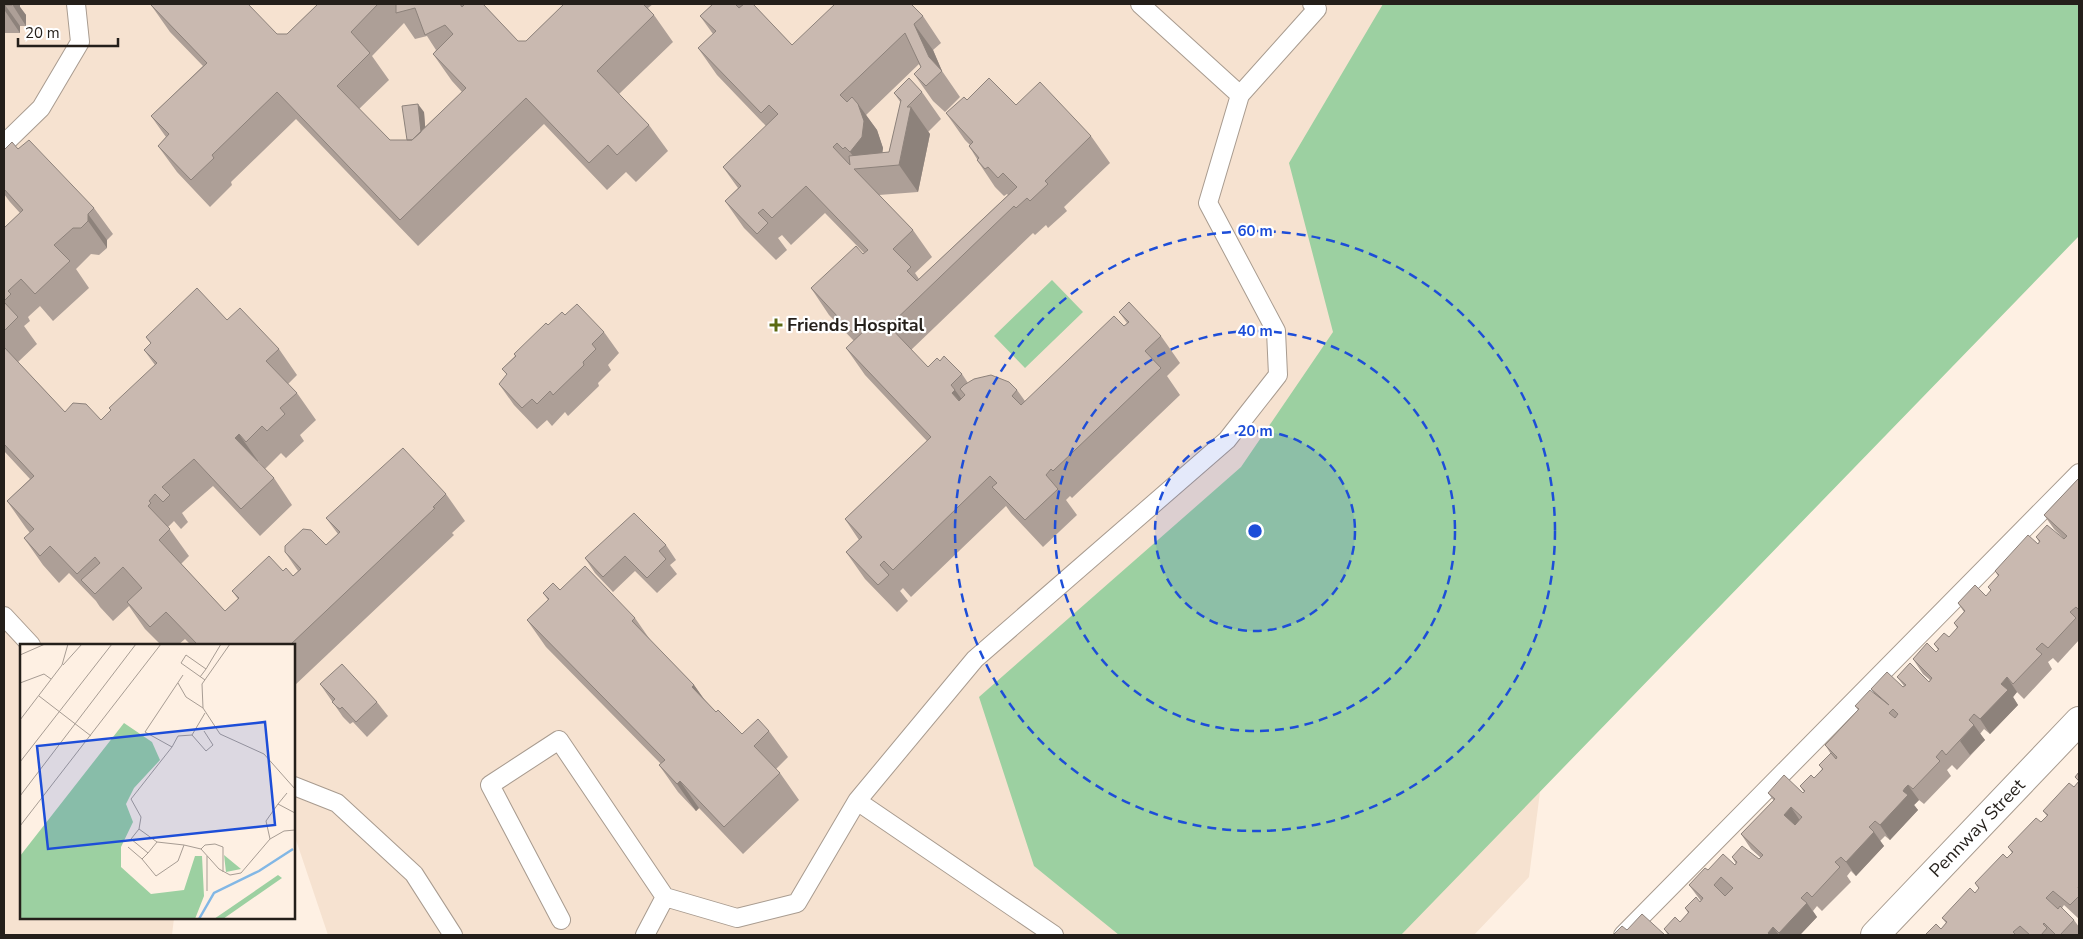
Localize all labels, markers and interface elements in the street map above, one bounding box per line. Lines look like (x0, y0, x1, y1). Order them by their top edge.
scale bar (18, 15, 118, 47)
text: 20 m (25, 23, 60, 43)
text: 60 m (1237, 221, 1273, 241)
place label: Friends Hospital (787, 313, 925, 337)
marker: Friends Hospital (769, 318, 783, 332)
text: 40 m (1237, 321, 1273, 341)
text: 20 m (1237, 421, 1273, 441)
centre of rings (1246, 522, 1264, 540)
inset map (20, 644, 295, 919)
street label: Pennway Street (1924, 773, 2031, 882)

